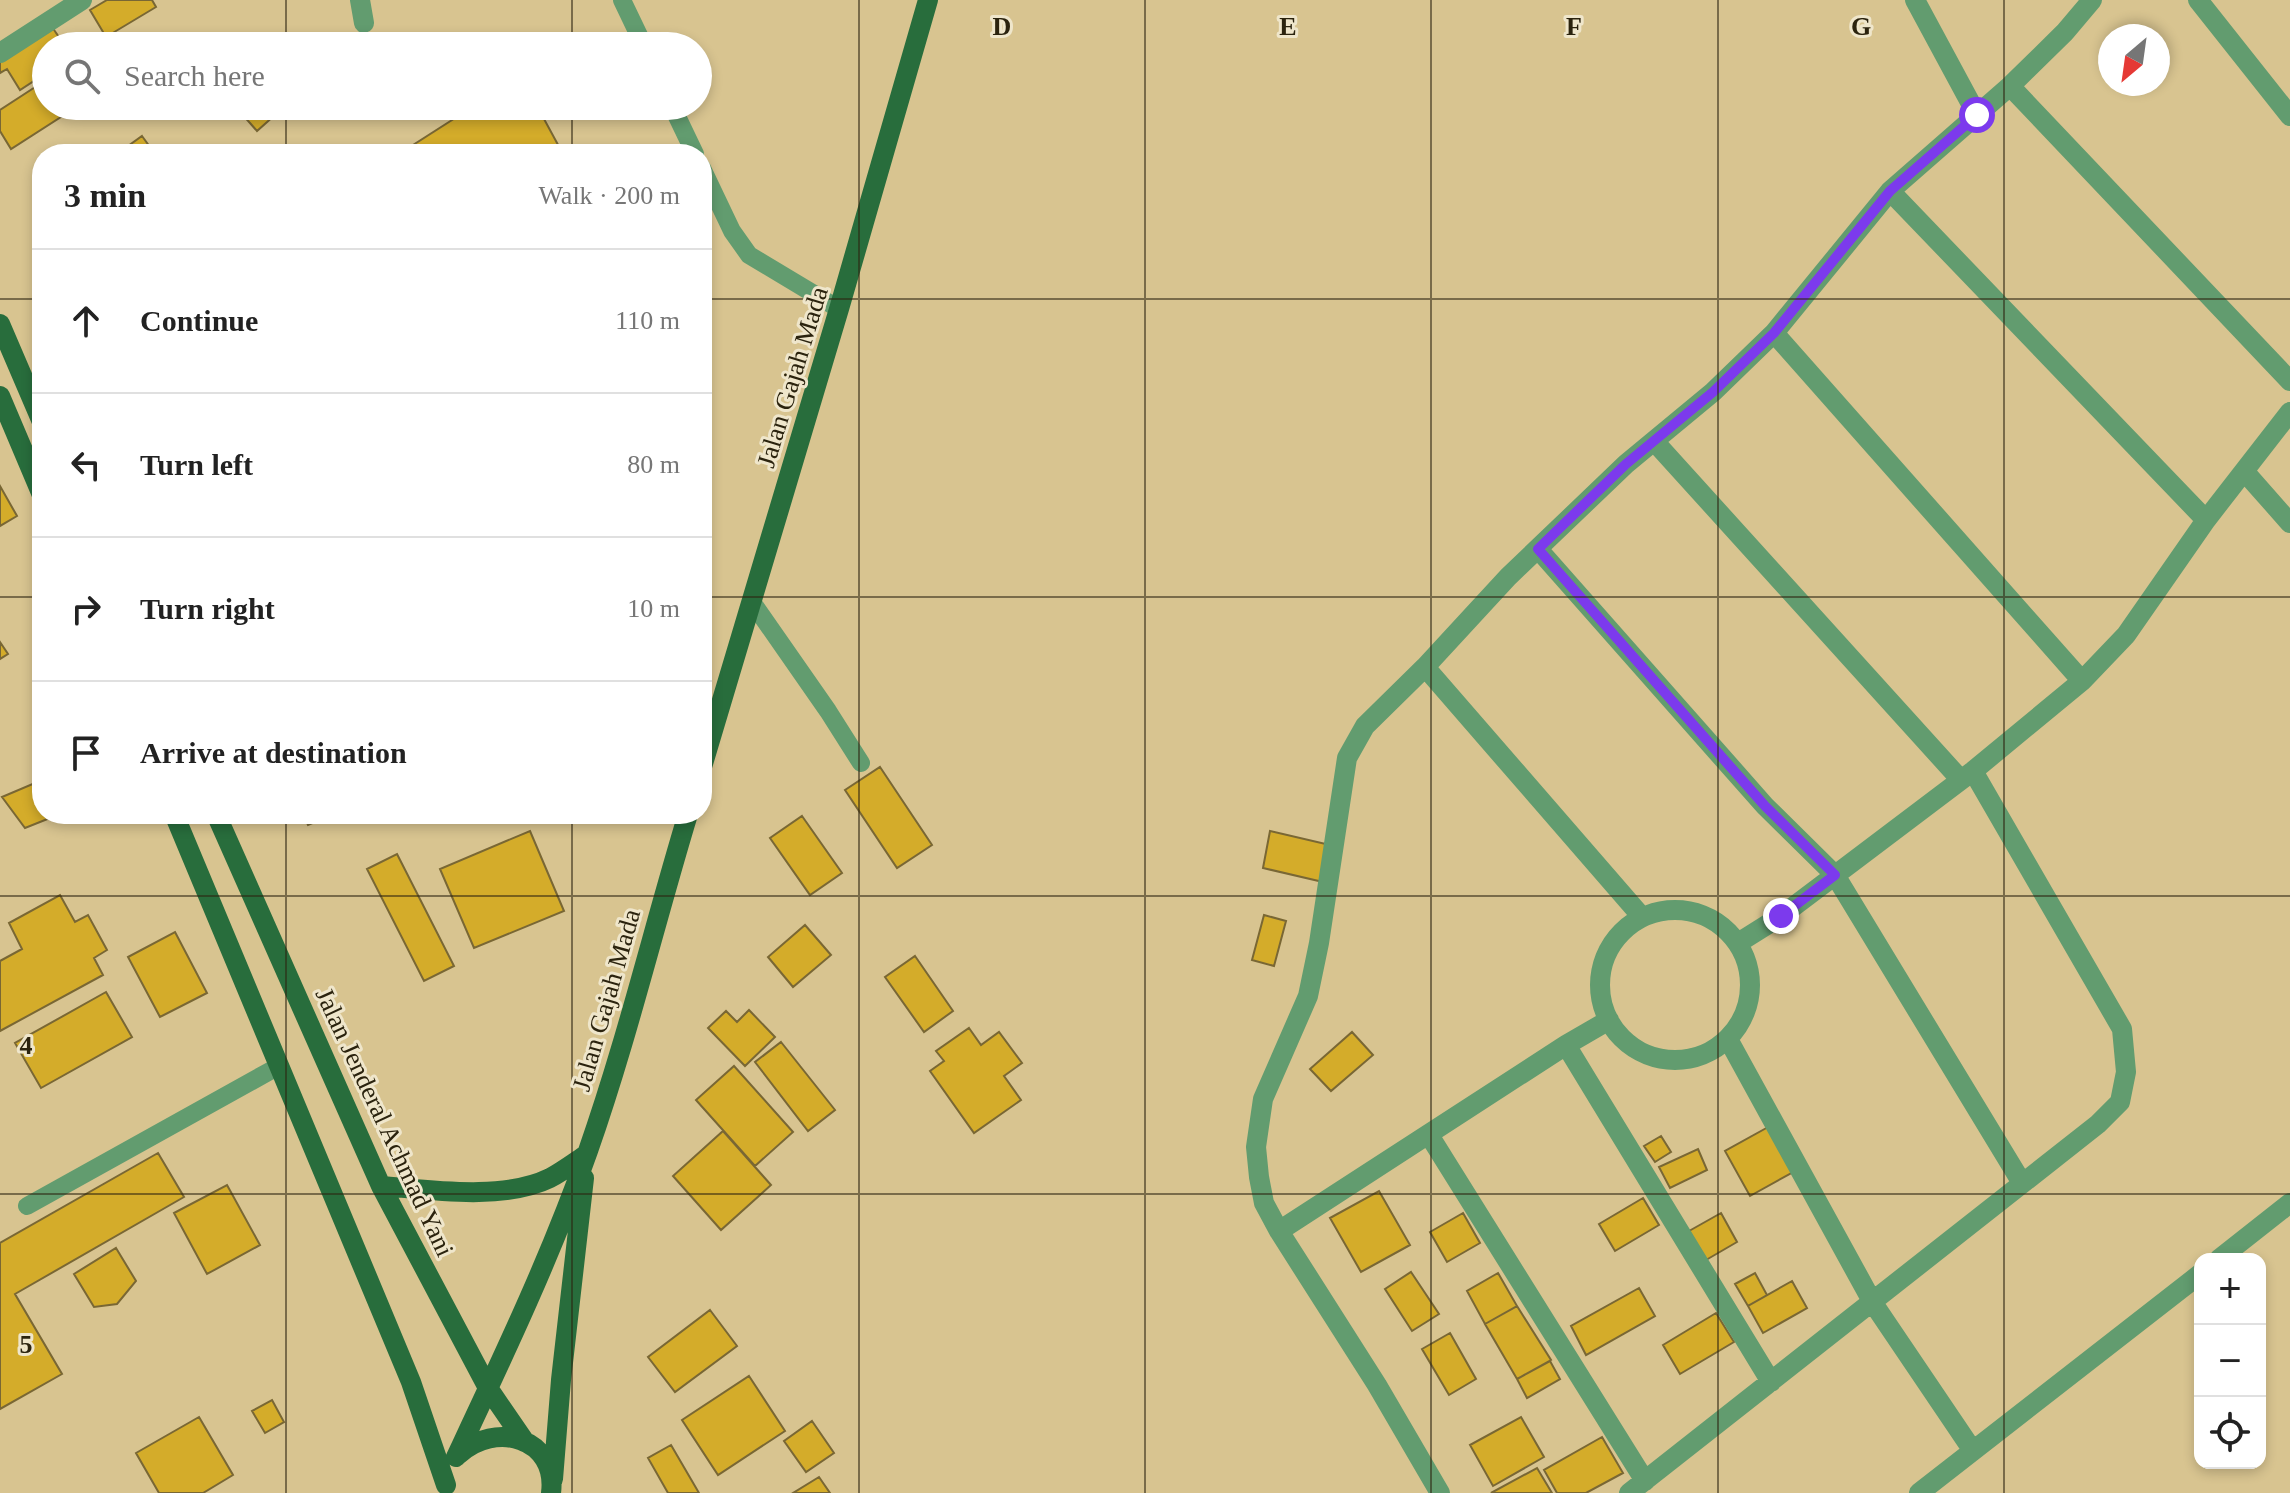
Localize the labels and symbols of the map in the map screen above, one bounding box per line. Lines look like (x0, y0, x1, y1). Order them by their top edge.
text: D (993, 12, 1011, 41)
text: E (1279, 12, 1297, 41)
text: F (1566, 12, 1582, 41)
text: G (1851, 12, 1871, 41)
north arrow (2098, 24, 2170, 96)
route start (1959, 97, 1995, 133)
street label: Jalan Gajah Mada (751, 283, 834, 471)
route end (1763, 898, 1799, 934)
street label: Jalan Gajah Mada (567, 905, 646, 1094)
street label: Jalan Jenderal Achmad Yani (309, 983, 460, 1261)
text: 4 (20, 1031, 33, 1060)
text: 5 (20, 1330, 33, 1359)

